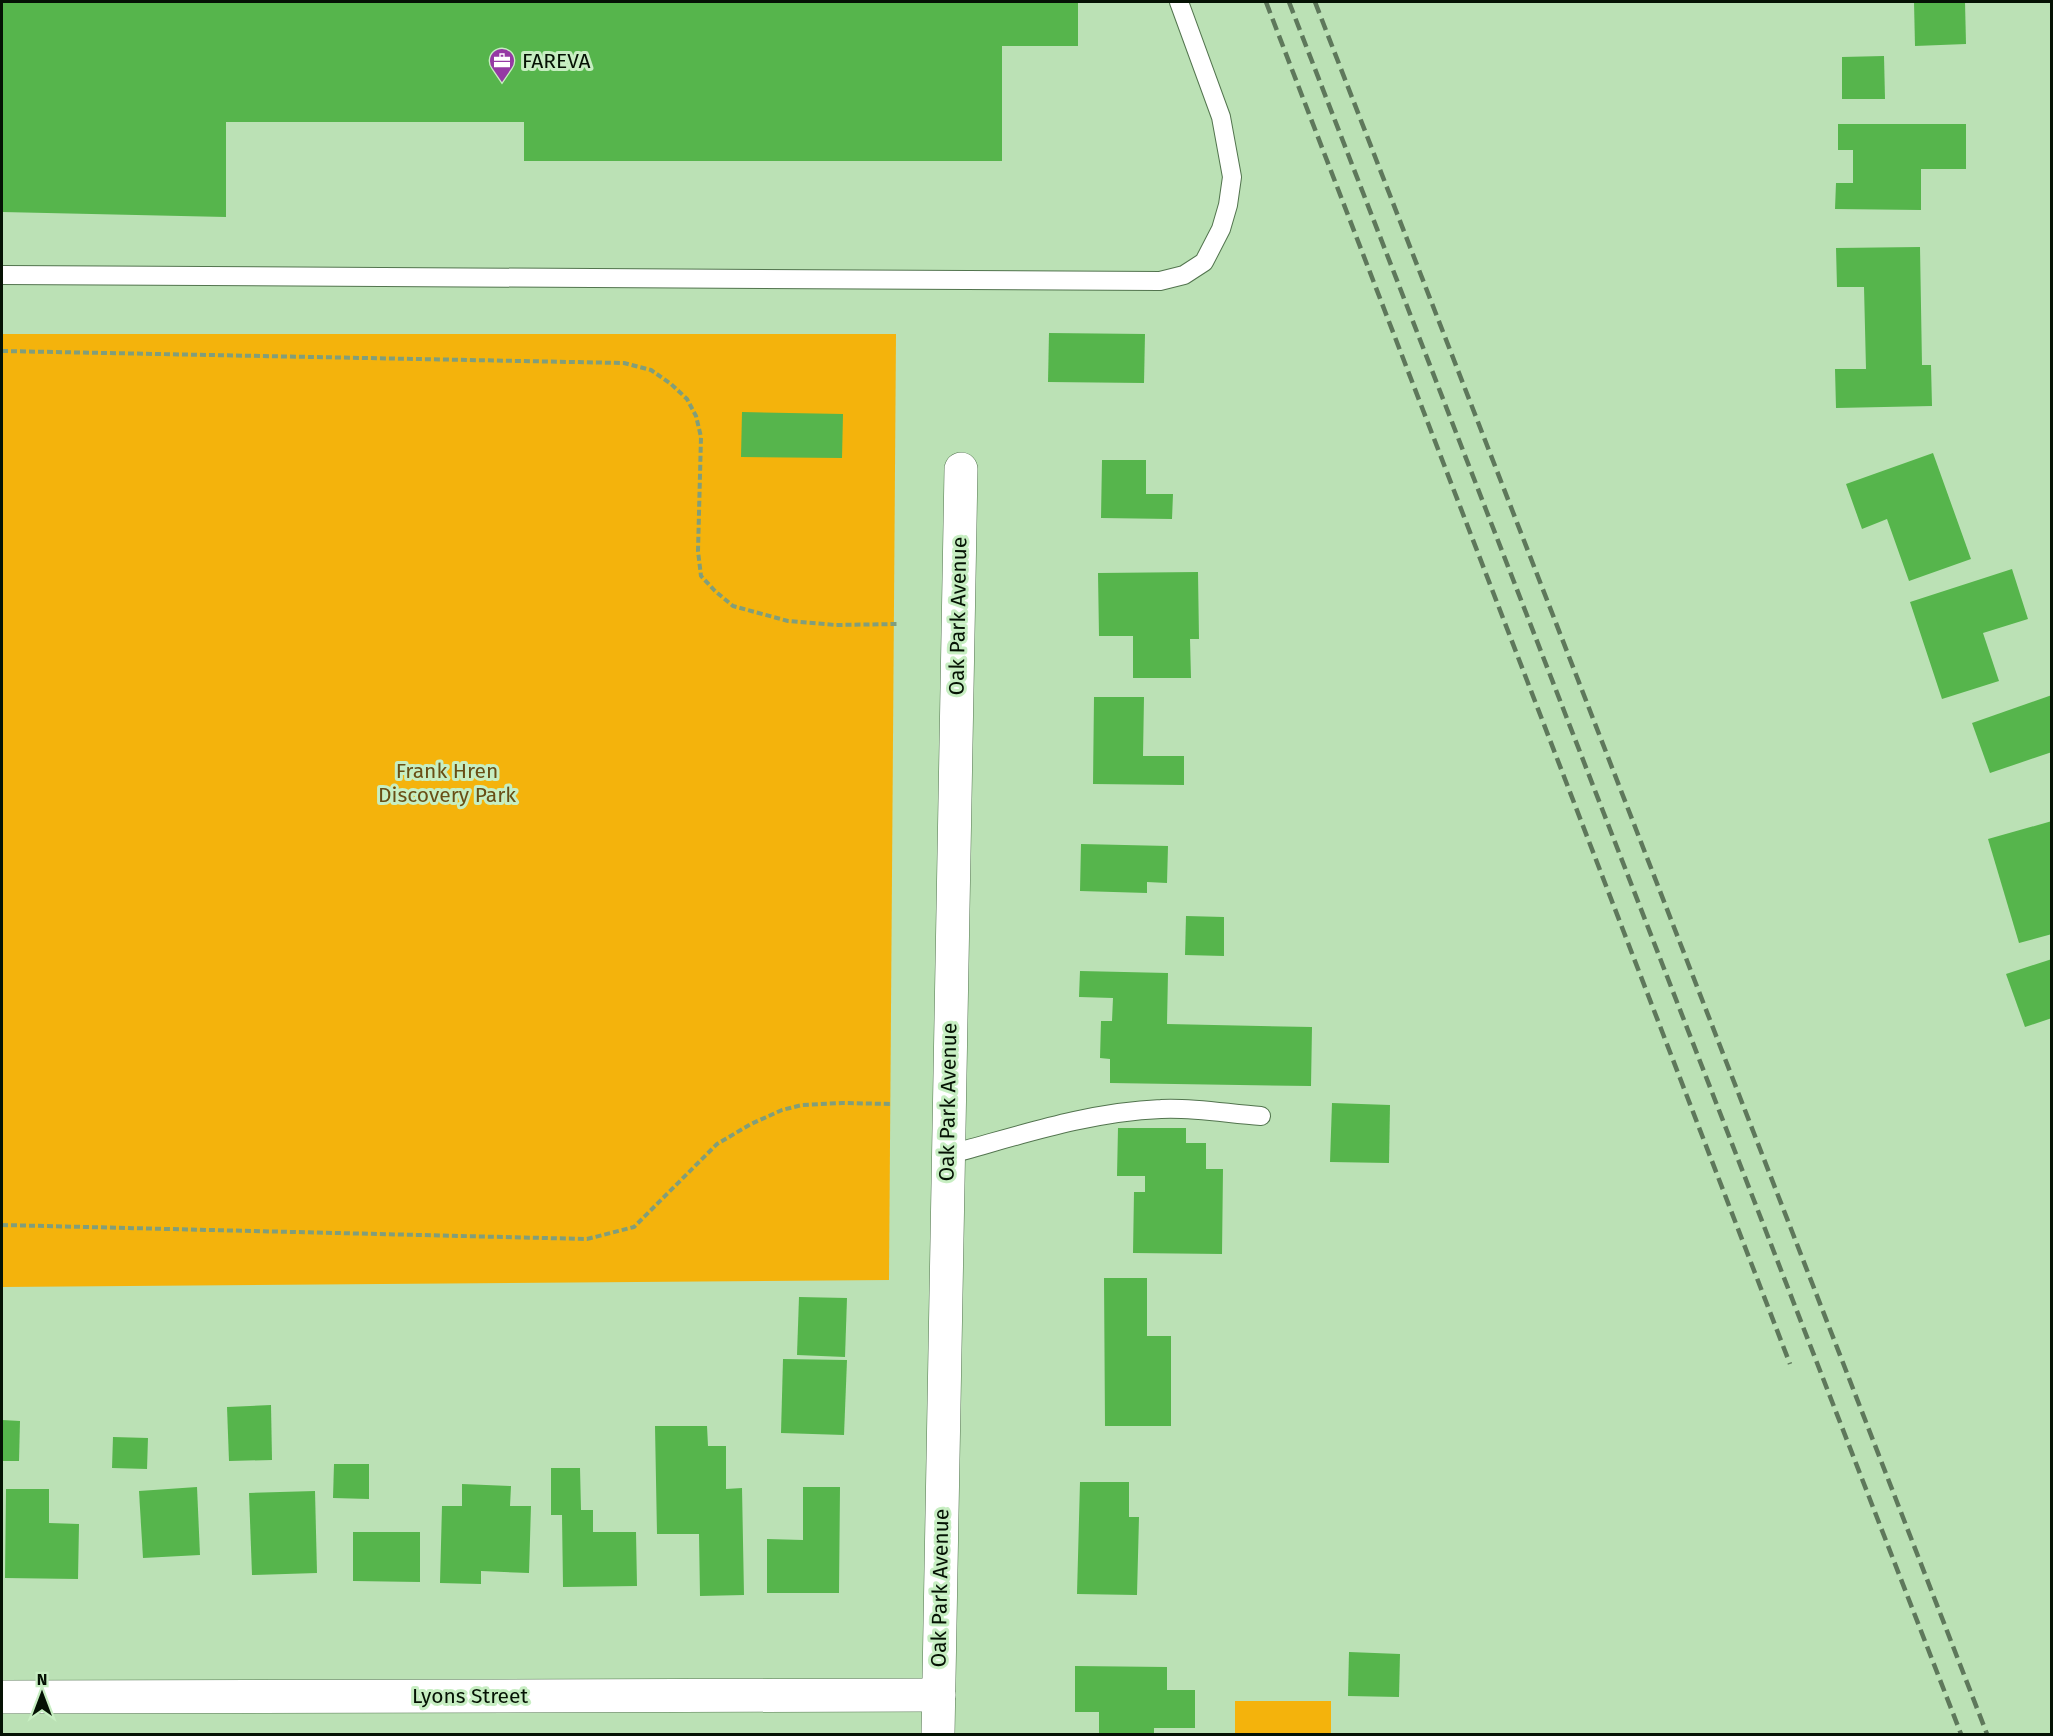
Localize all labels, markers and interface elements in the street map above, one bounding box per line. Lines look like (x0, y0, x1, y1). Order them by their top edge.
office icon: FAREVA (487, 46, 517, 84)
place label: FAREVA (522, 48, 591, 74)
street label: Oak Park Avenue (944, 536, 972, 696)
park label: Frank Hren Discovery Park (378, 758, 516, 808)
street label: Oak Park Avenue (934, 1022, 962, 1182)
street label: Oak Park Avenue (926, 1508, 954, 1668)
north arrow (12, 1664, 72, 1724)
text: N (37, 1670, 47, 1689)
street label: Lyons Street (412, 1683, 529, 1709)

